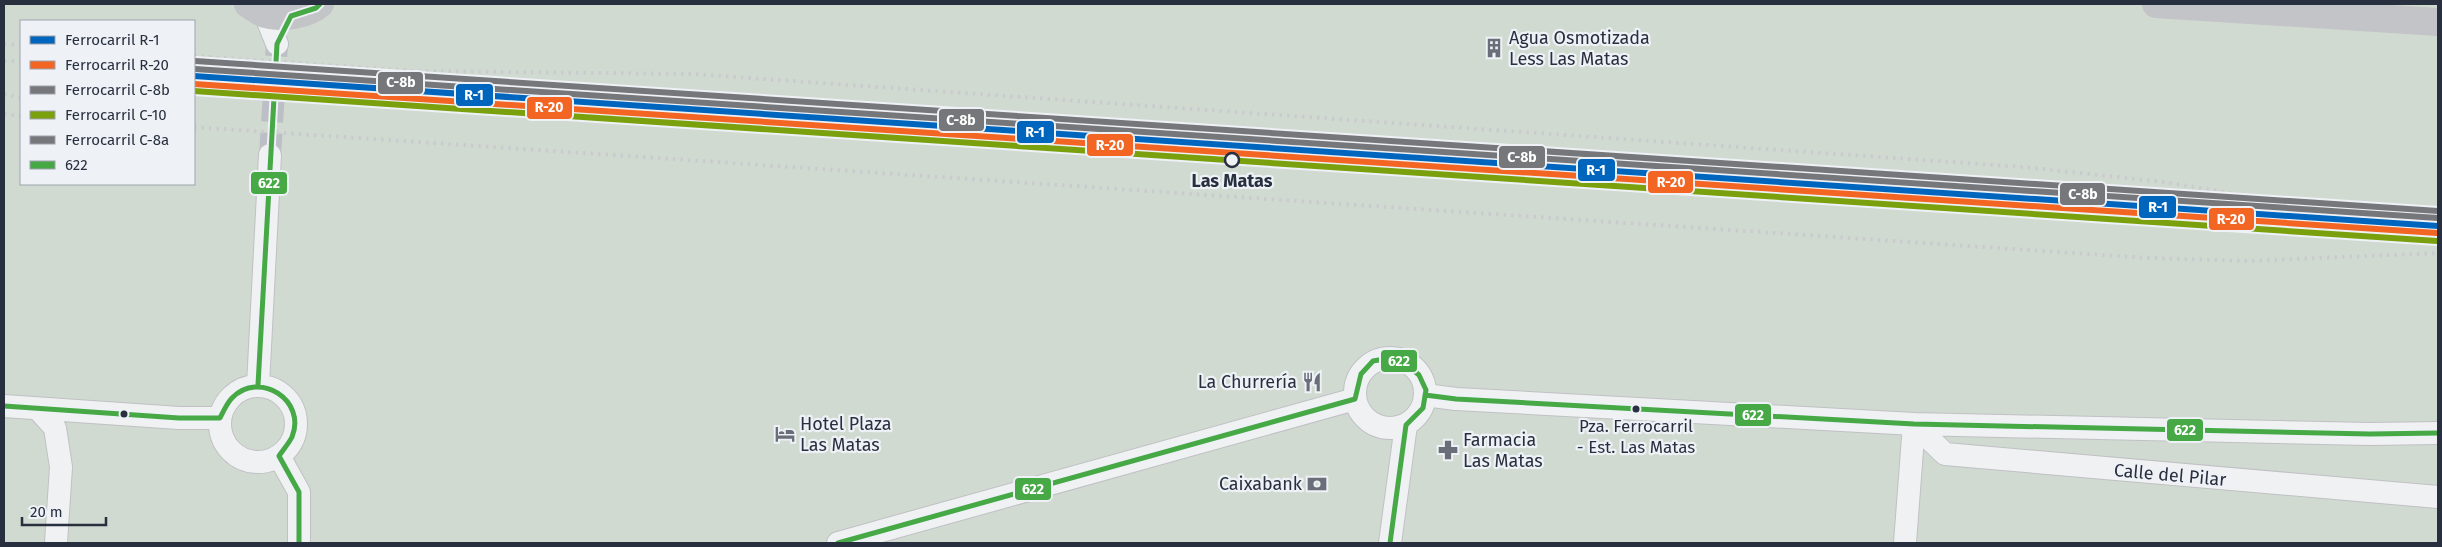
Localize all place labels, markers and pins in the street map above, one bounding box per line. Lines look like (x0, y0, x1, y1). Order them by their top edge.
place label: Agua Osmotizada Less Las Matas (1509, 27, 1650, 70)
building icon: Agua Osmotizada Less Las Matas (1483, 37, 1505, 59)
marker: Las Matas (1224, 152, 1240, 168)
place label: Las Matas (1192, 170, 1273, 192)
place label: La Churrería (1198, 371, 1297, 393)
restaurant icon: La Churrería (1301, 371, 1323, 393)
marker: Pza. Ferrocarril - Est. Las Matas (1631, 404, 1641, 414)
unlabelled marker (119, 409, 129, 419)
place label: Hotel Plaza Las Matas (800, 413, 891, 456)
place label: Pza. Ferrocarril - Est. Las Matas (1577, 416, 1695, 458)
hotel icon: Hotel Plaza Las Matas (774, 423, 796, 445)
place label: Farmacia Las Matas (1463, 429, 1543, 472)
pharmacy icon: Farmacia Las Matas (1437, 439, 1459, 461)
place label: Caixabank (1219, 473, 1303, 495)
bank icon: Caixabank (1306, 473, 1328, 495)

